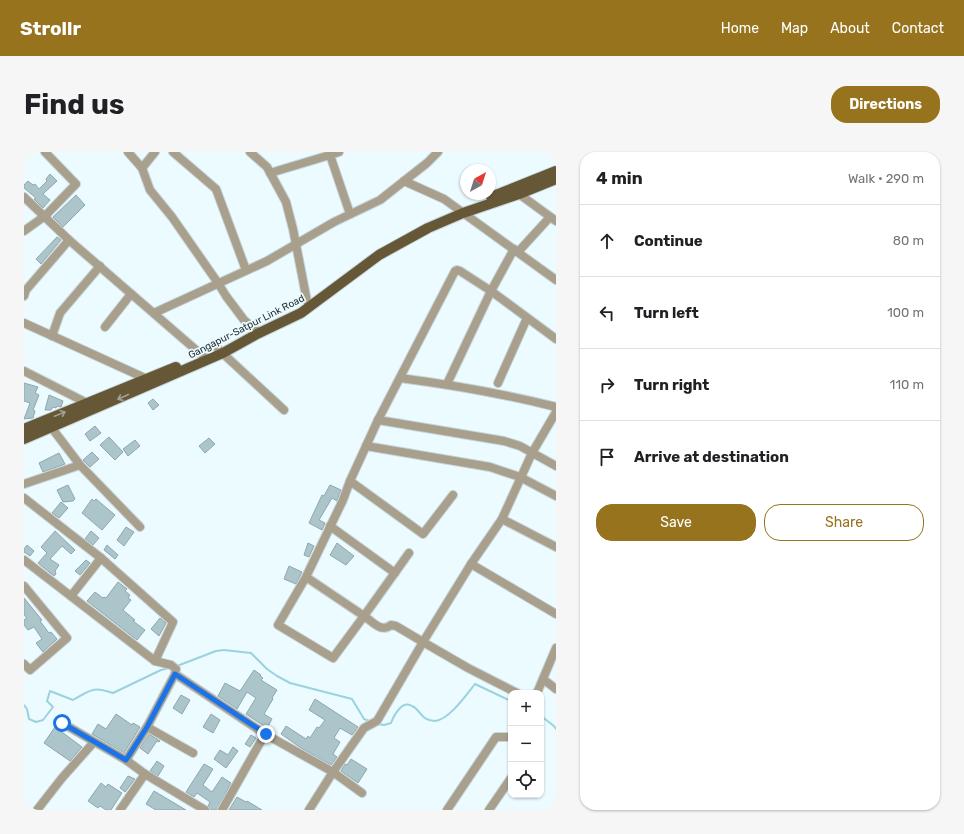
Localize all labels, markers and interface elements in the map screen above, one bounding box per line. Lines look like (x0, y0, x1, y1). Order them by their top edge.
text: Strollr (20, 17, 81, 40)
text: Home (721, 20, 759, 37)
text: Map (781, 20, 808, 37)
text: About (830, 20, 870, 37)
text: Contact (892, 20, 944, 37)
button: Directions (831, 86, 940, 123)
text: Find us (24, 88, 124, 121)
north arrow (460, 164, 496, 200)
text: 4 min (596, 168, 643, 188)
text: Walk · 290 m (848, 171, 924, 186)
icon: ahead (596, 230, 618, 252)
text: Continue (634, 232, 703, 250)
text: 80 m (893, 233, 924, 248)
street label: Gangapur-Satpur Link Road (186, 292, 307, 361)
icon: left (596, 302, 618, 324)
text: Turn left (634, 304, 699, 322)
text: 100 m (887, 305, 924, 320)
icon: right (596, 374, 618, 396)
text: Turn right (634, 376, 709, 394)
text: 110 m (890, 377, 924, 392)
one-way arrow (118, 394, 130, 401)
one-way arrow (54, 410, 66, 417)
icon: arrive (596, 446, 618, 468)
text: Arrive at destination (634, 448, 789, 466)
button: Save (596, 504, 756, 541)
button: Share (764, 504, 924, 541)
map controls (508, 690, 544, 798)
button: + (508, 690, 544, 726)
route start (53, 714, 71, 732)
route end (257, 725, 275, 743)
button: − (508, 726, 544, 762)
button: locate (508, 762, 544, 798)

